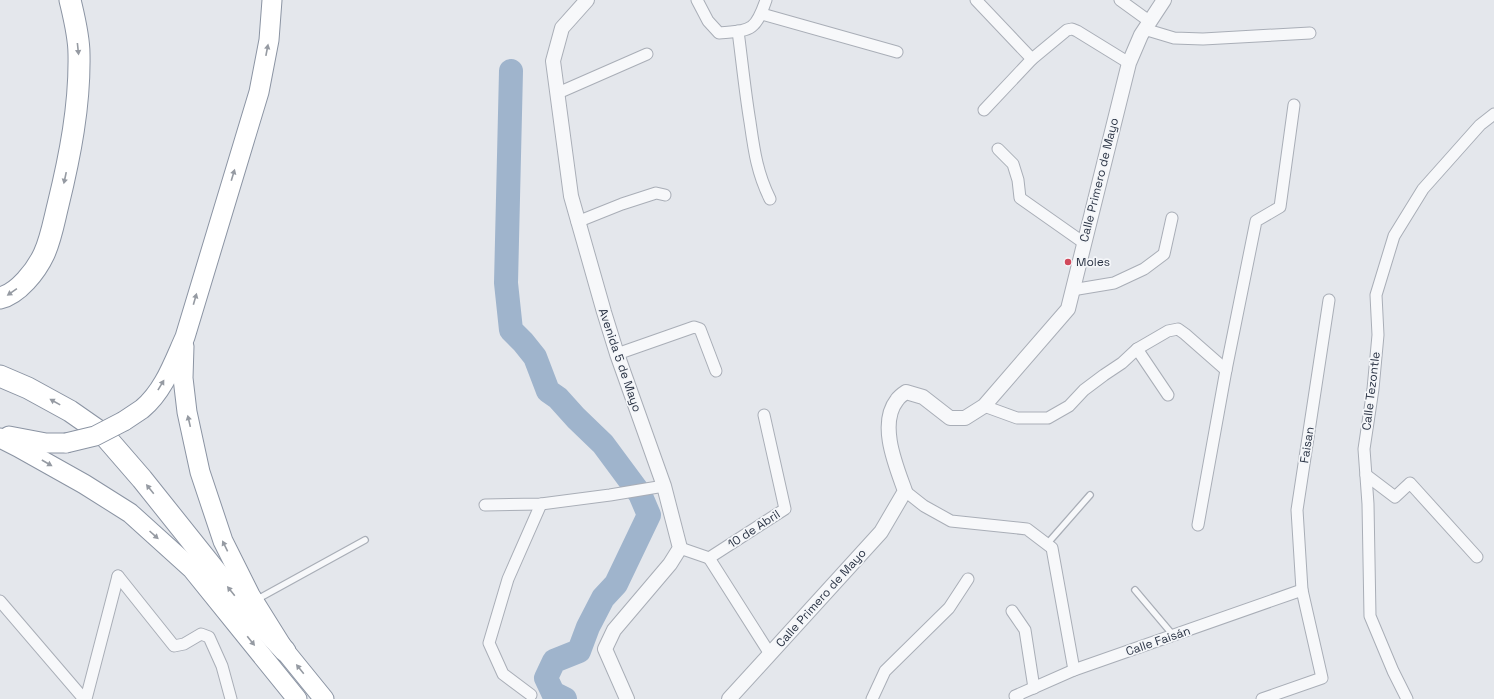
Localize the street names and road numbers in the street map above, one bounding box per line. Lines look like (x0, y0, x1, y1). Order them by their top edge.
street label: Calle Primero de Mayo (1076, 116, 1122, 244)
street label: Avenida 5 de Mayo (595, 306, 645, 414)
street label: Calle Tezontle (1358, 351, 1384, 431)
street label: Faisan (1296, 426, 1318, 464)
street label: 10 de Abril (725, 506, 783, 552)
street label: Calle Primero de Mayo (772, 545, 870, 651)
street label: Calle Faisán (1124, 622, 1192, 660)

